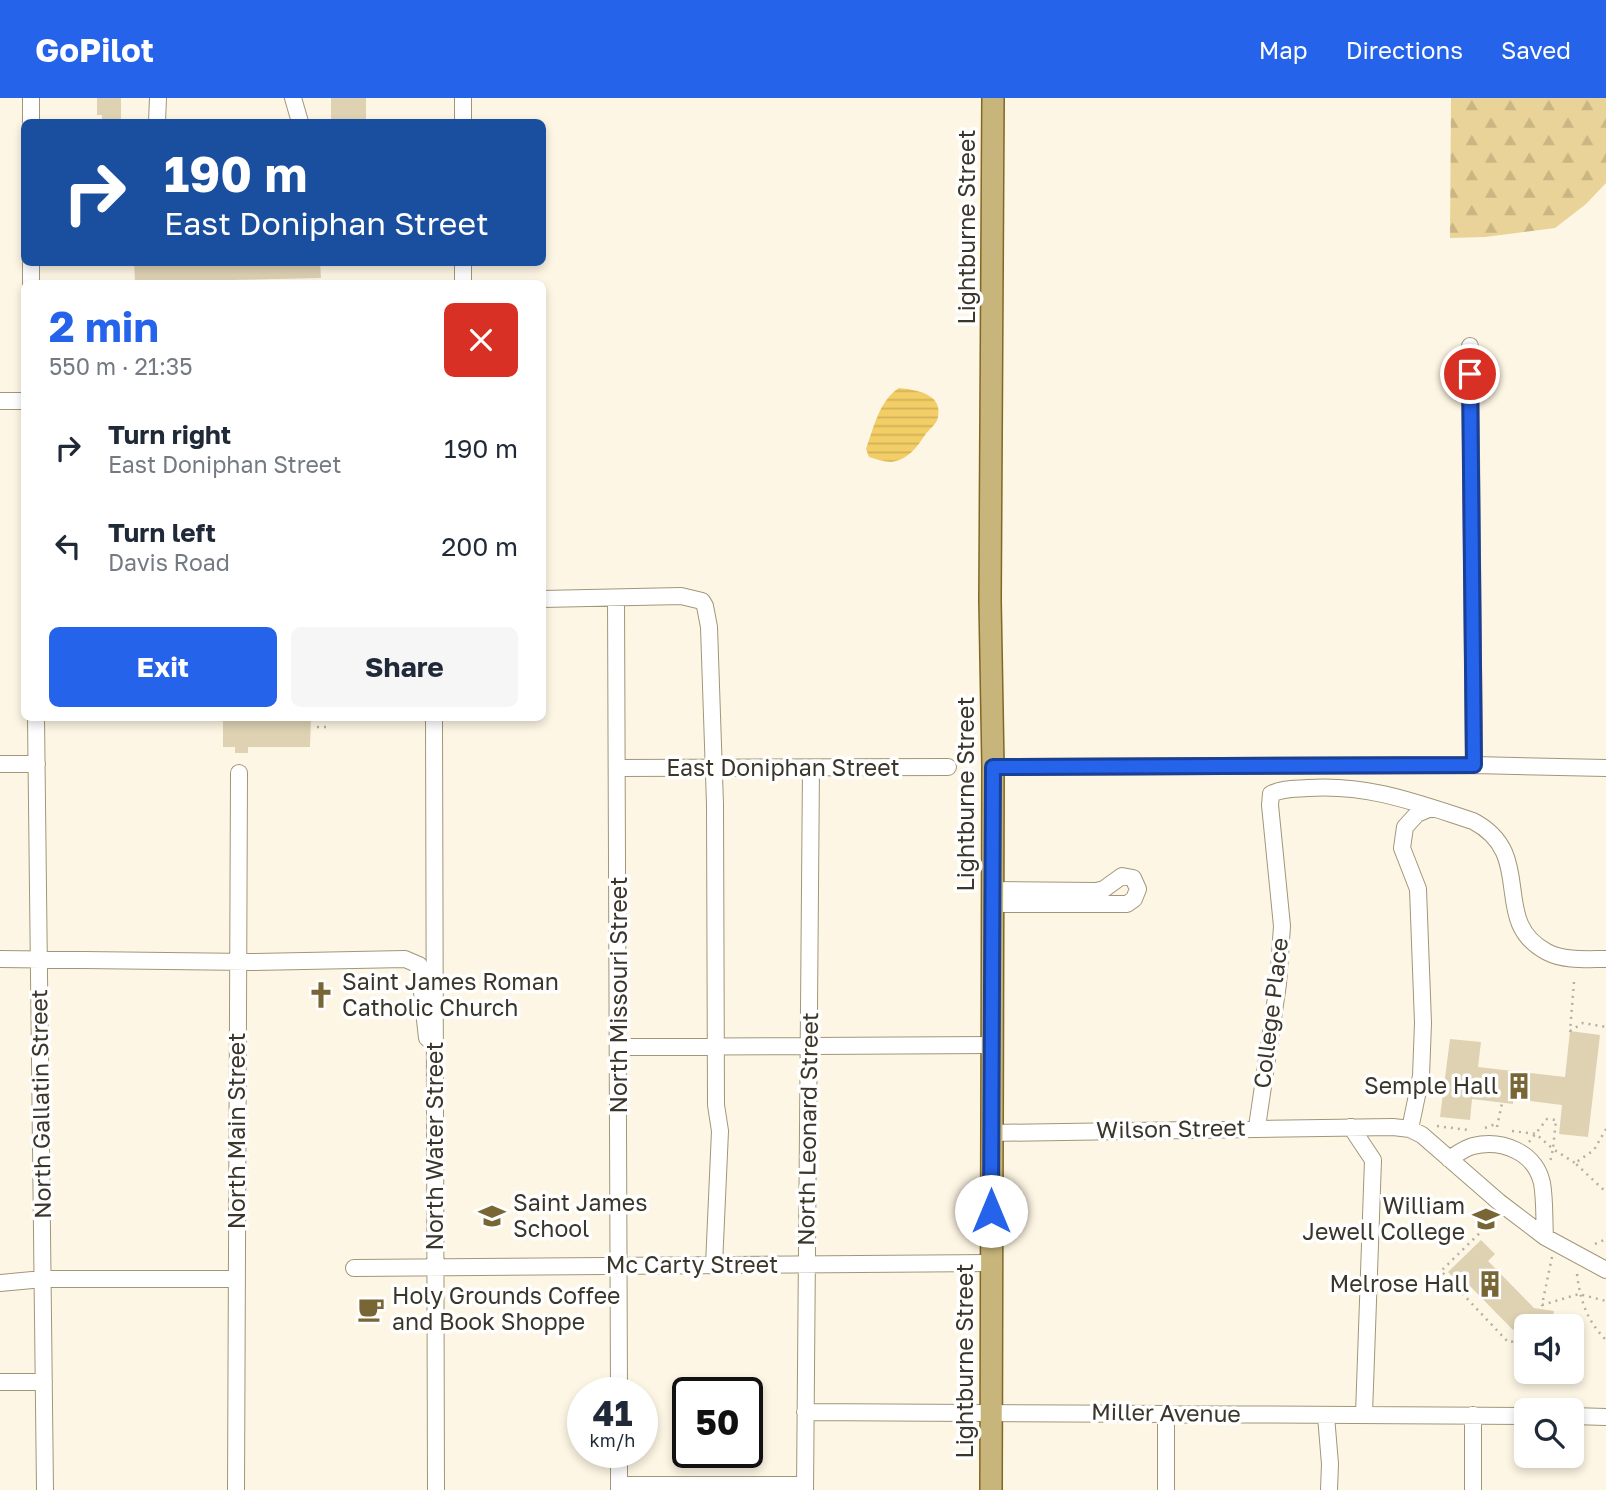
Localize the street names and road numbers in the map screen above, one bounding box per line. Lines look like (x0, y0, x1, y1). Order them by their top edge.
street label: Lightburne Street (952, 130, 980, 324)
street label: Lightburne Street (951, 697, 979, 891)
street label: East Doniphan Street (666, 753, 900, 781)
street label: North Missouri Street (604, 877, 632, 1113)
street label: College Place (1247, 936, 1293, 1090)
street label: North Gallatin Street (24, 989, 56, 1219)
street label: North Leonard Street (791, 1012, 823, 1246)
street label: North Main Street (222, 1033, 250, 1229)
street label: North Water Street (420, 1041, 448, 1251)
street label: Wilson Street (1096, 1113, 1246, 1143)
street label: Mc Carty Street (606, 1250, 778, 1278)
street label: Lightburne Street (950, 1264, 978, 1458)
street label: Miller Avenue (1091, 1397, 1241, 1427)

